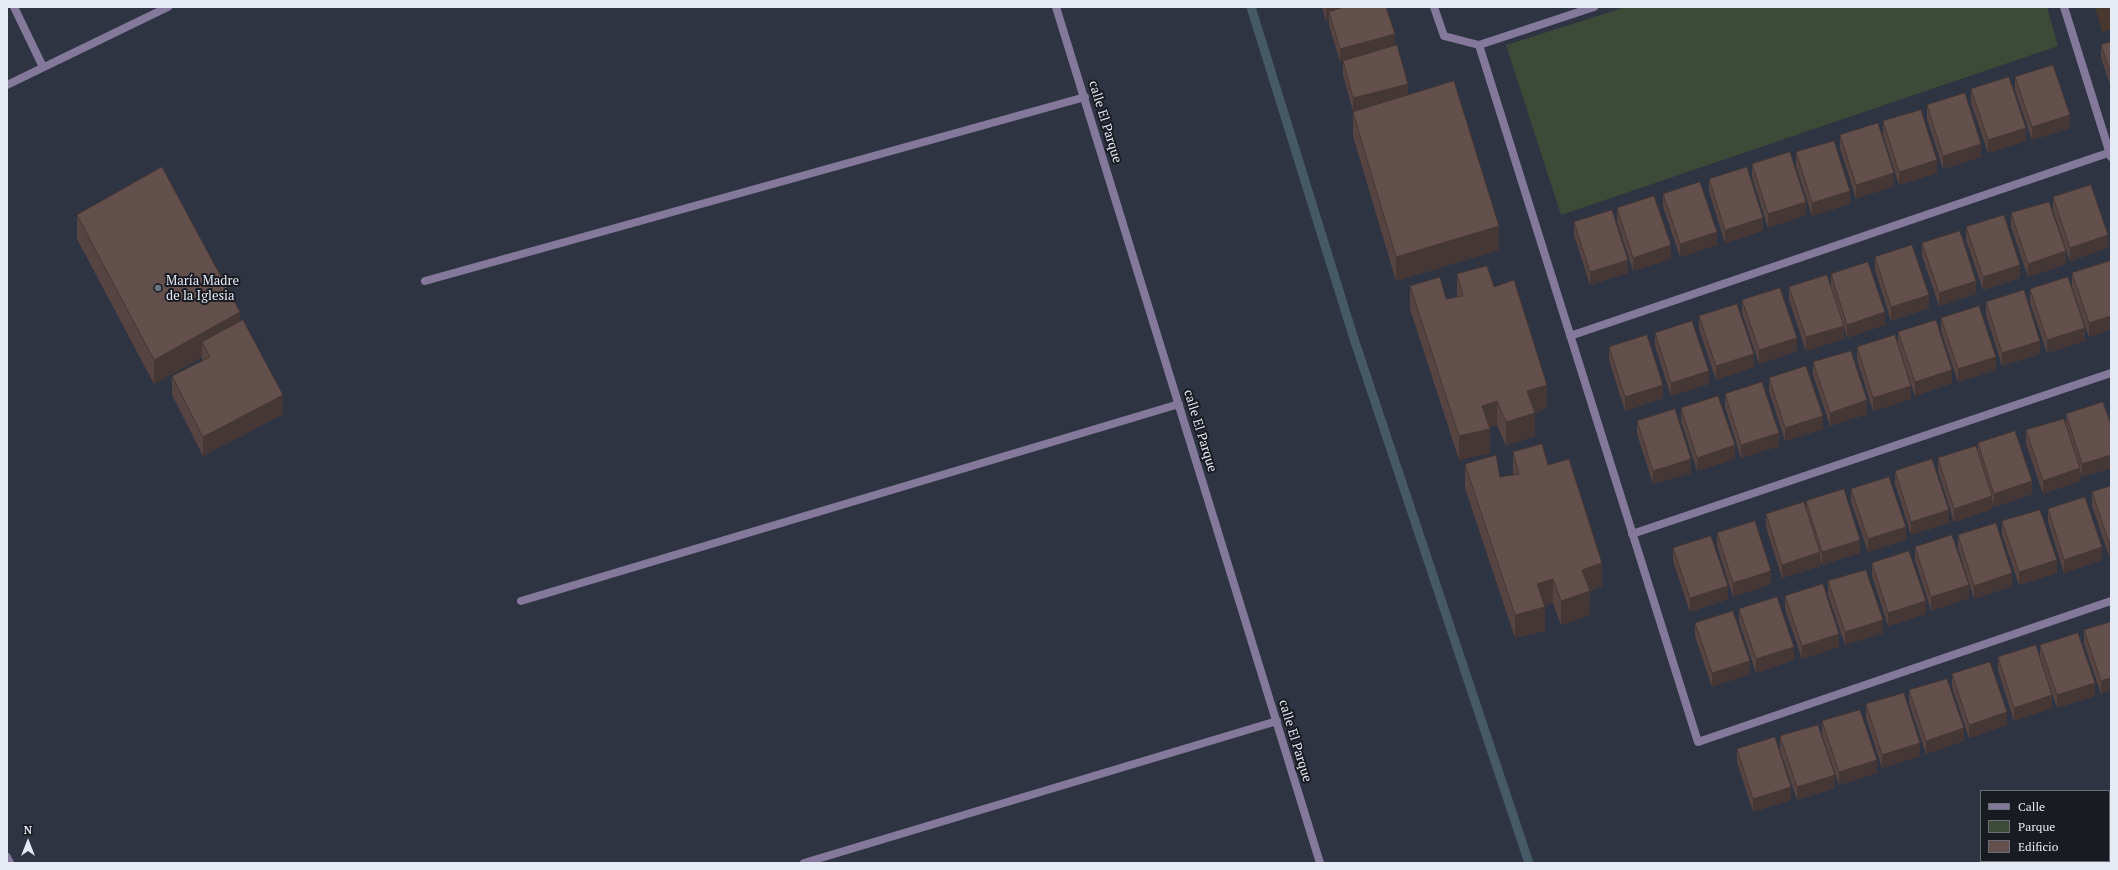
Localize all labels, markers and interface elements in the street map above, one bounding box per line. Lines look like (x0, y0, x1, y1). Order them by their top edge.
street label: calle El Parque (1085, 79, 1125, 165)
place label: María Madre de la Iglesia (166, 273, 239, 304)
marker: María Madre de la Iglesia (153, 283, 163, 293)
street label: calle El Parque (1180, 388, 1220, 474)
street label: calle El Parque (1275, 698, 1315, 784)
legend (1980, 790, 2110, 862)
text: Calle (2018, 799, 2045, 814)
text: Parque (2018, 819, 2055, 834)
north arrow (8, 822, 48, 862)
text: N (24, 823, 32, 837)
text: Edificio (2018, 839, 2058, 854)

